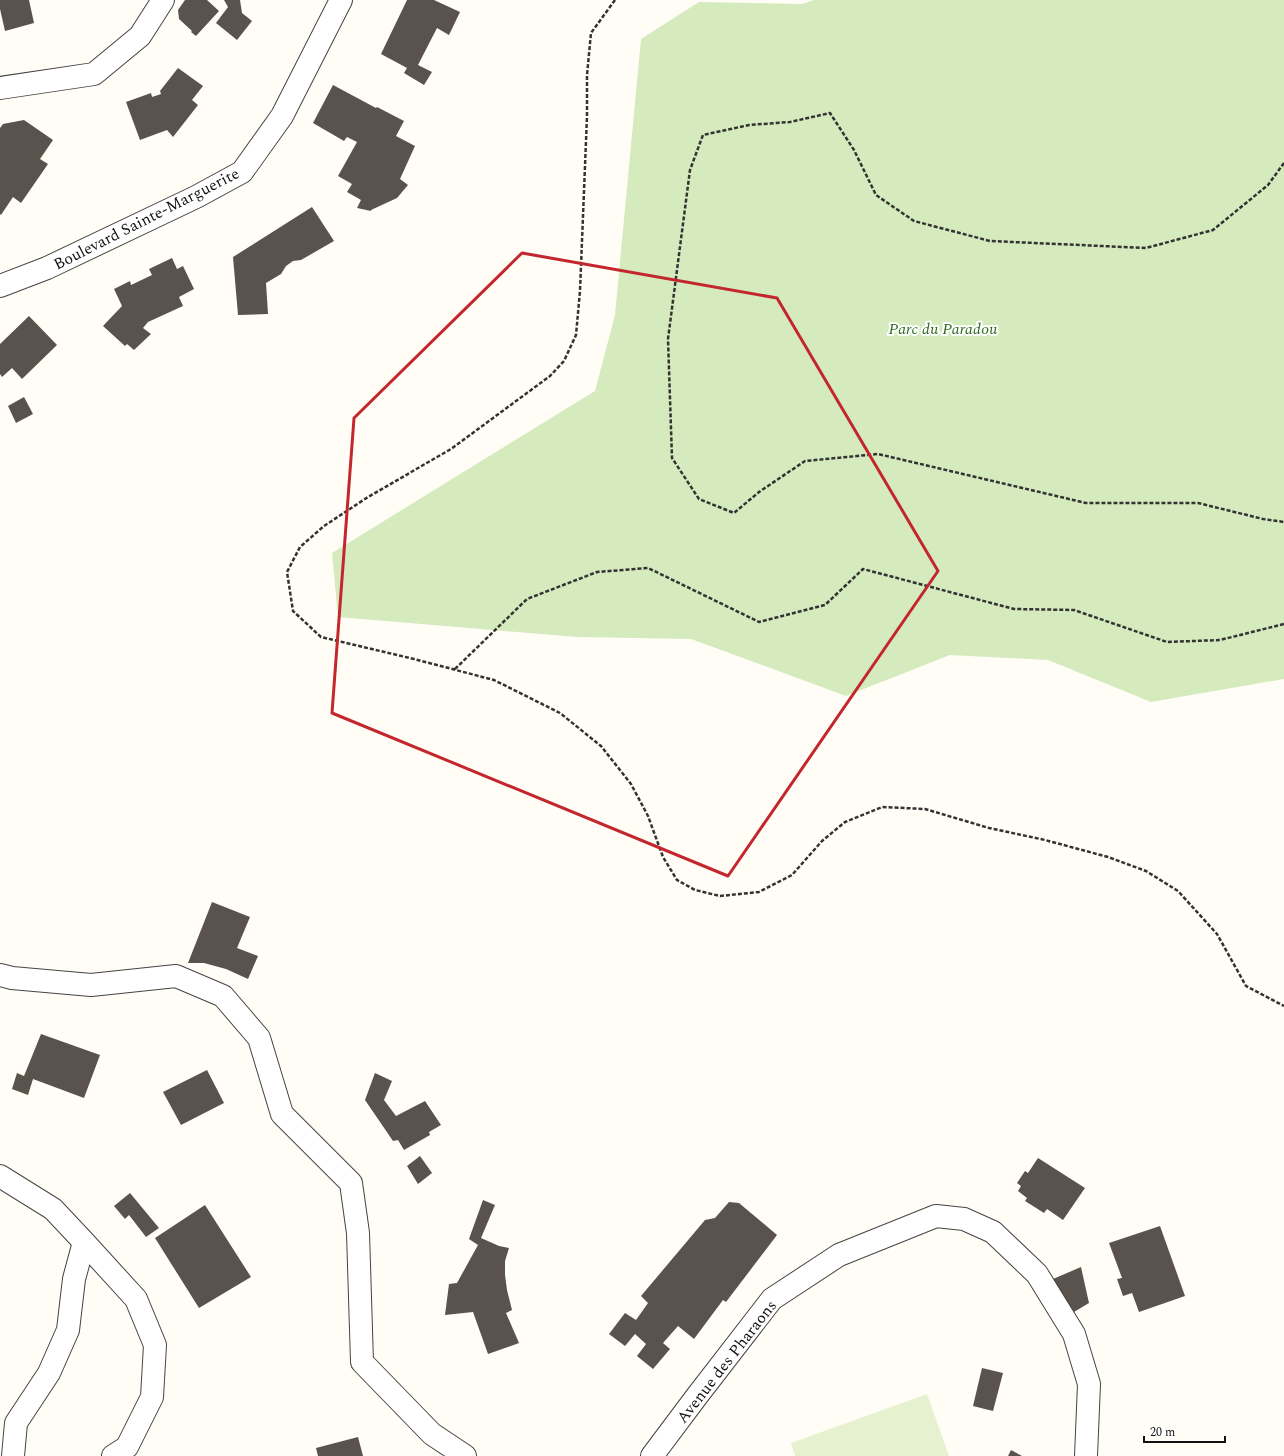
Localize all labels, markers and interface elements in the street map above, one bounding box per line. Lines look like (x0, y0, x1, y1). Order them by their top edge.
street label: Boulevard Sainte-Marguerite (49, 161, 244, 276)
park label: Parc du Paradou (889, 317, 998, 341)
street label: Avenue des Pharaons (671, 1295, 783, 1428)
scale bar (1144, 1418, 1225, 1444)
text: 20 m (1150, 1423, 1175, 1442)

